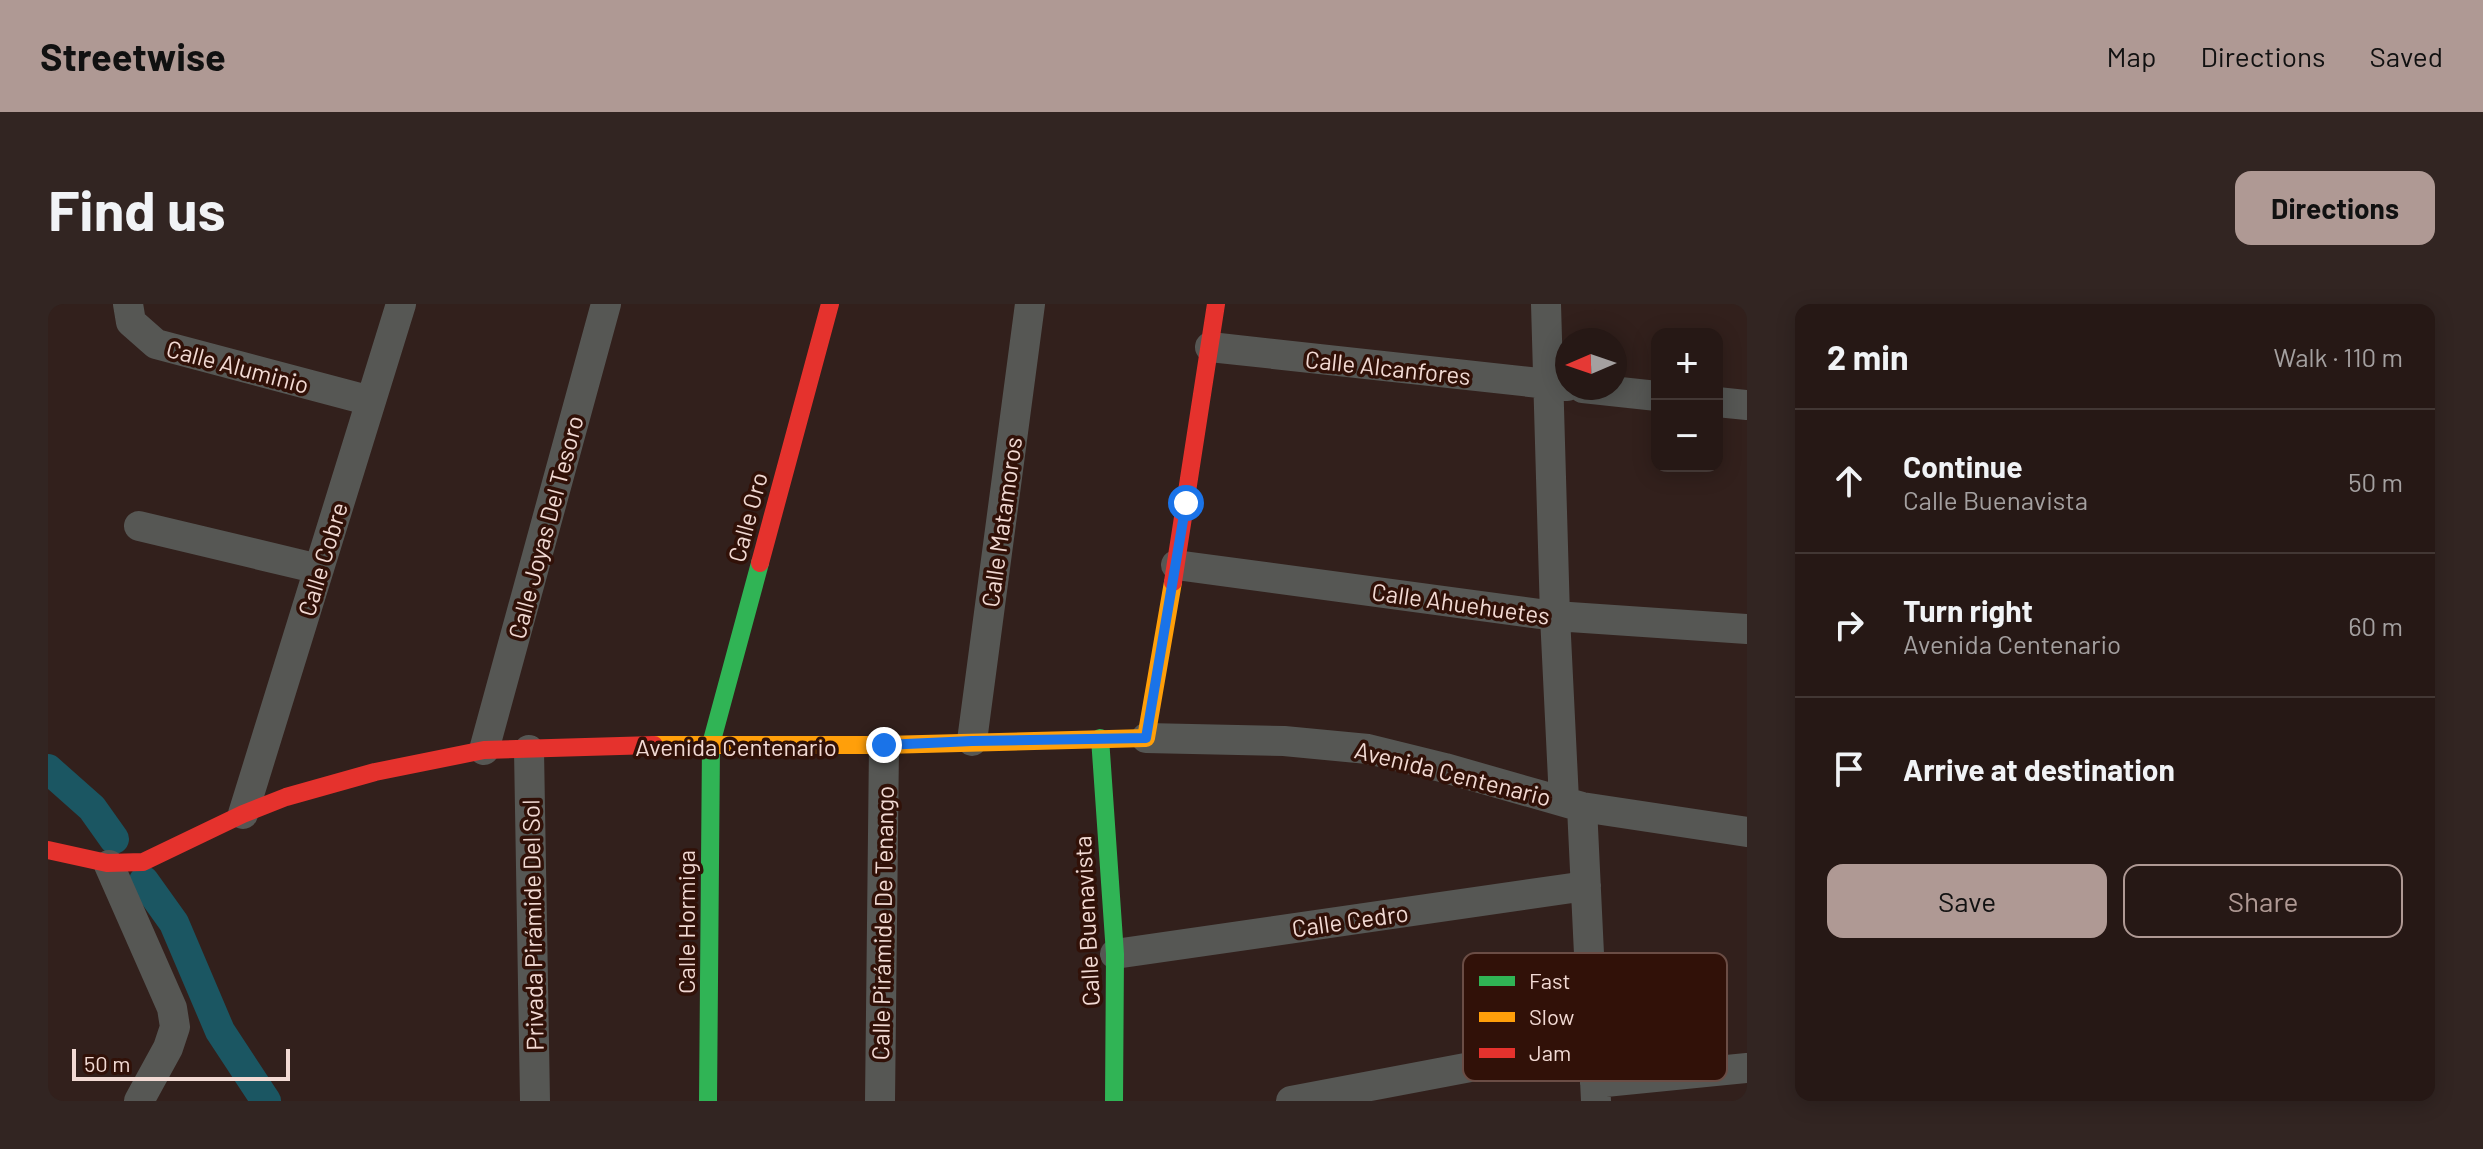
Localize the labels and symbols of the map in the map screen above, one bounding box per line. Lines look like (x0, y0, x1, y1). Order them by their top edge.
north arrow (1555, 328, 1627, 400)
street label: Calle Aluminio (164, 333, 312, 399)
street label: Calle Alcanfores (1304, 344, 1472, 390)
street label: Calle Joyas Del Tesoro (501, 412, 589, 642)
street label: Calle Matamoros (975, 435, 1027, 609)
street label: Calle Oro (721, 469, 773, 565)
route start (1168, 485, 1204, 521)
street label: Calle Cobre (291, 499, 353, 619)
street label: Calle Ahuehuetes (1370, 576, 1552, 630)
route end (866, 727, 902, 763)
street label: Avenida Centenario (635, 732, 837, 761)
street label: Avenida Centenario (1352, 735, 1554, 811)
street label: Calle Pirámide De Tenango (865, 786, 899, 1060)
street label: Privada Pirámide Del Sol (515, 799, 549, 1051)
street label: Calle Buenavista (1067, 835, 1105, 1007)
street label: Calle Hormiga (671, 850, 700, 994)
street label: Calle Cedro (1290, 897, 1410, 943)
legend (1463, 953, 1727, 1081)
text: Fast (1529, 967, 1571, 993)
text: Slow (1529, 1003, 1574, 1029)
text: Jam (1529, 1039, 1571, 1065)
scale bar (72, 1045, 290, 1081)

